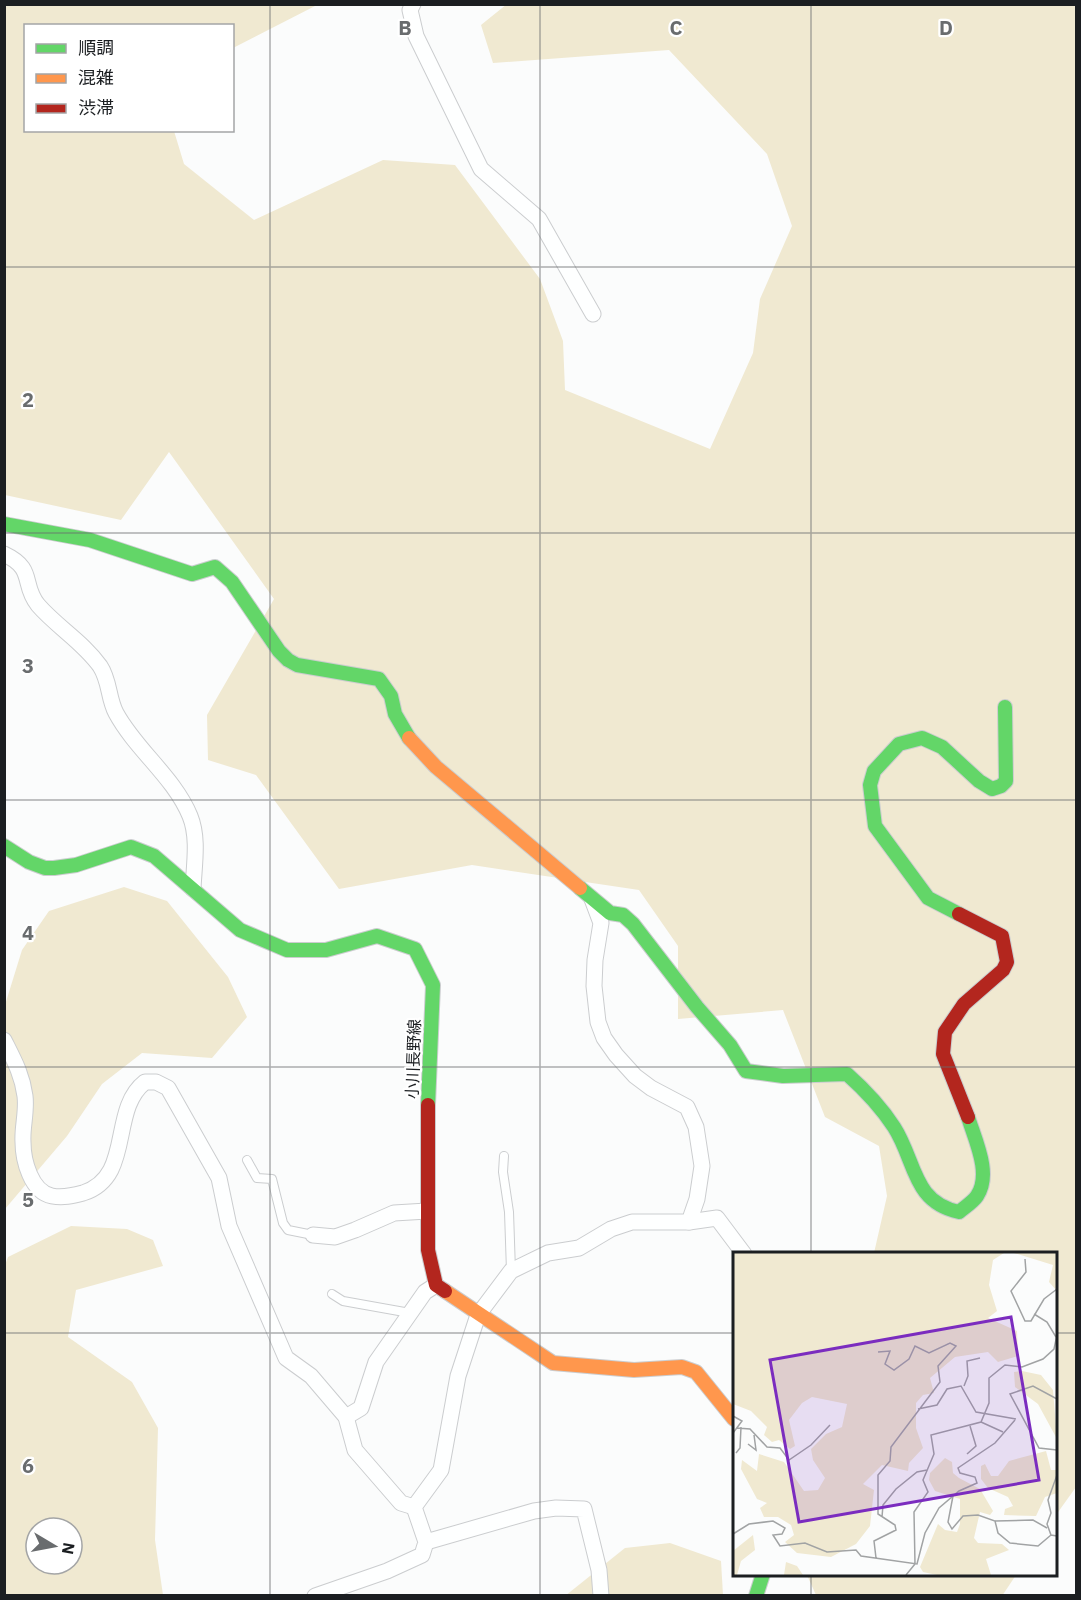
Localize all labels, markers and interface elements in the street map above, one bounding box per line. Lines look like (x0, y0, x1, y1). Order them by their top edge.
text: B (398, 14, 412, 41)
text: C (669, 14, 683, 41)
text: D (939, 14, 953, 41)
legend (24, 24, 234, 132)
text: 順調 (78, 36, 114, 59)
text: 混雑 (78, 66, 114, 89)
text: 渋滞 (78, 96, 114, 119)
text: 2 (22, 386, 34, 413)
text: 3 (22, 652, 34, 679)
text: 4 (22, 919, 34, 946)
street label: 小川長野線 (402, 1019, 424, 1099)
text: 5 (22, 1186, 34, 1213)
inset map (733, 1252, 1057, 1576)
text: 6 (22, 1452, 34, 1479)
north arrow (24, 1516, 84, 1576)
text: N (58, 1541, 80, 1556)

